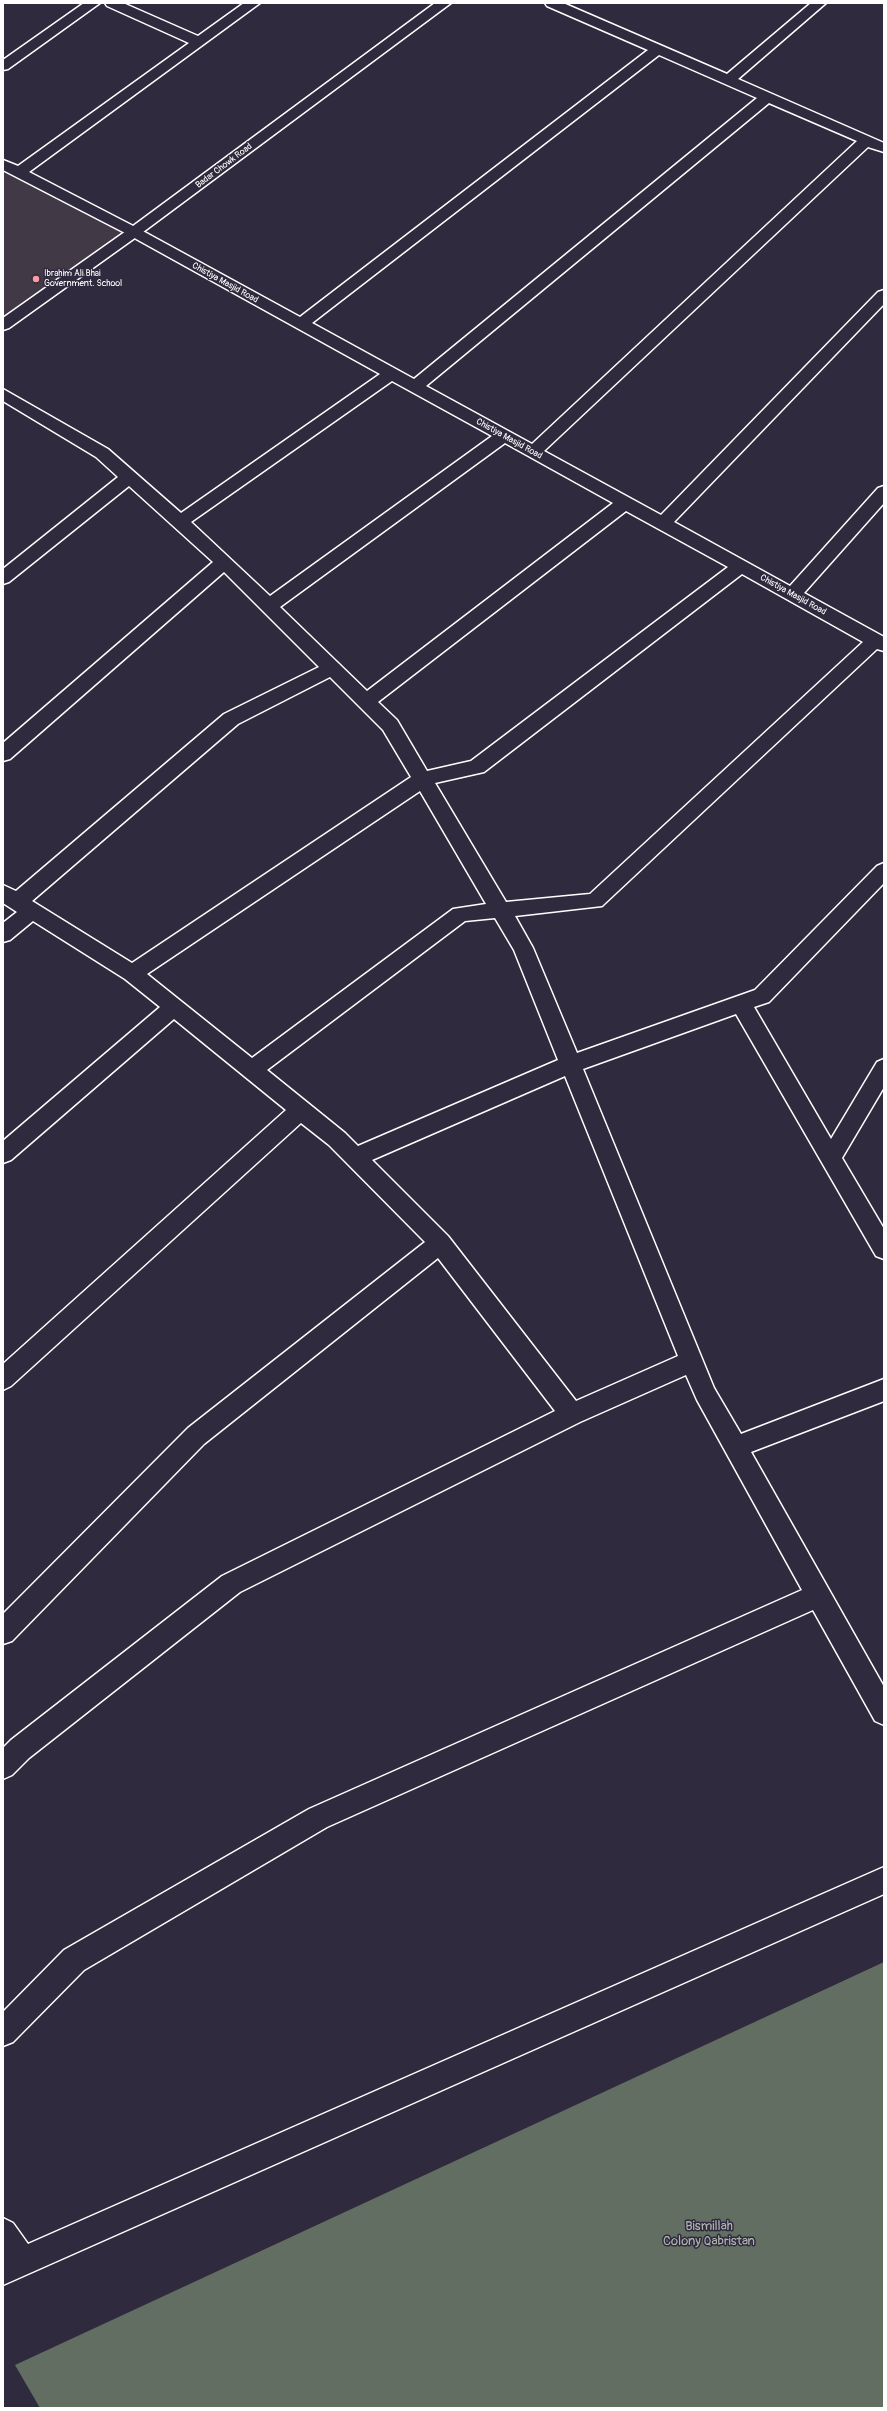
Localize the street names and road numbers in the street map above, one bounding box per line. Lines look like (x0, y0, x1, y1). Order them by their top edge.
street label: Badar Chowk Road (194, 141, 254, 191)
street label: Chistiya Masjid Road (190, 260, 260, 306)
street label: Chistiya Masjid Road (474, 416, 544, 462)
street label: Chistiya Masjid Road (758, 572, 828, 618)

